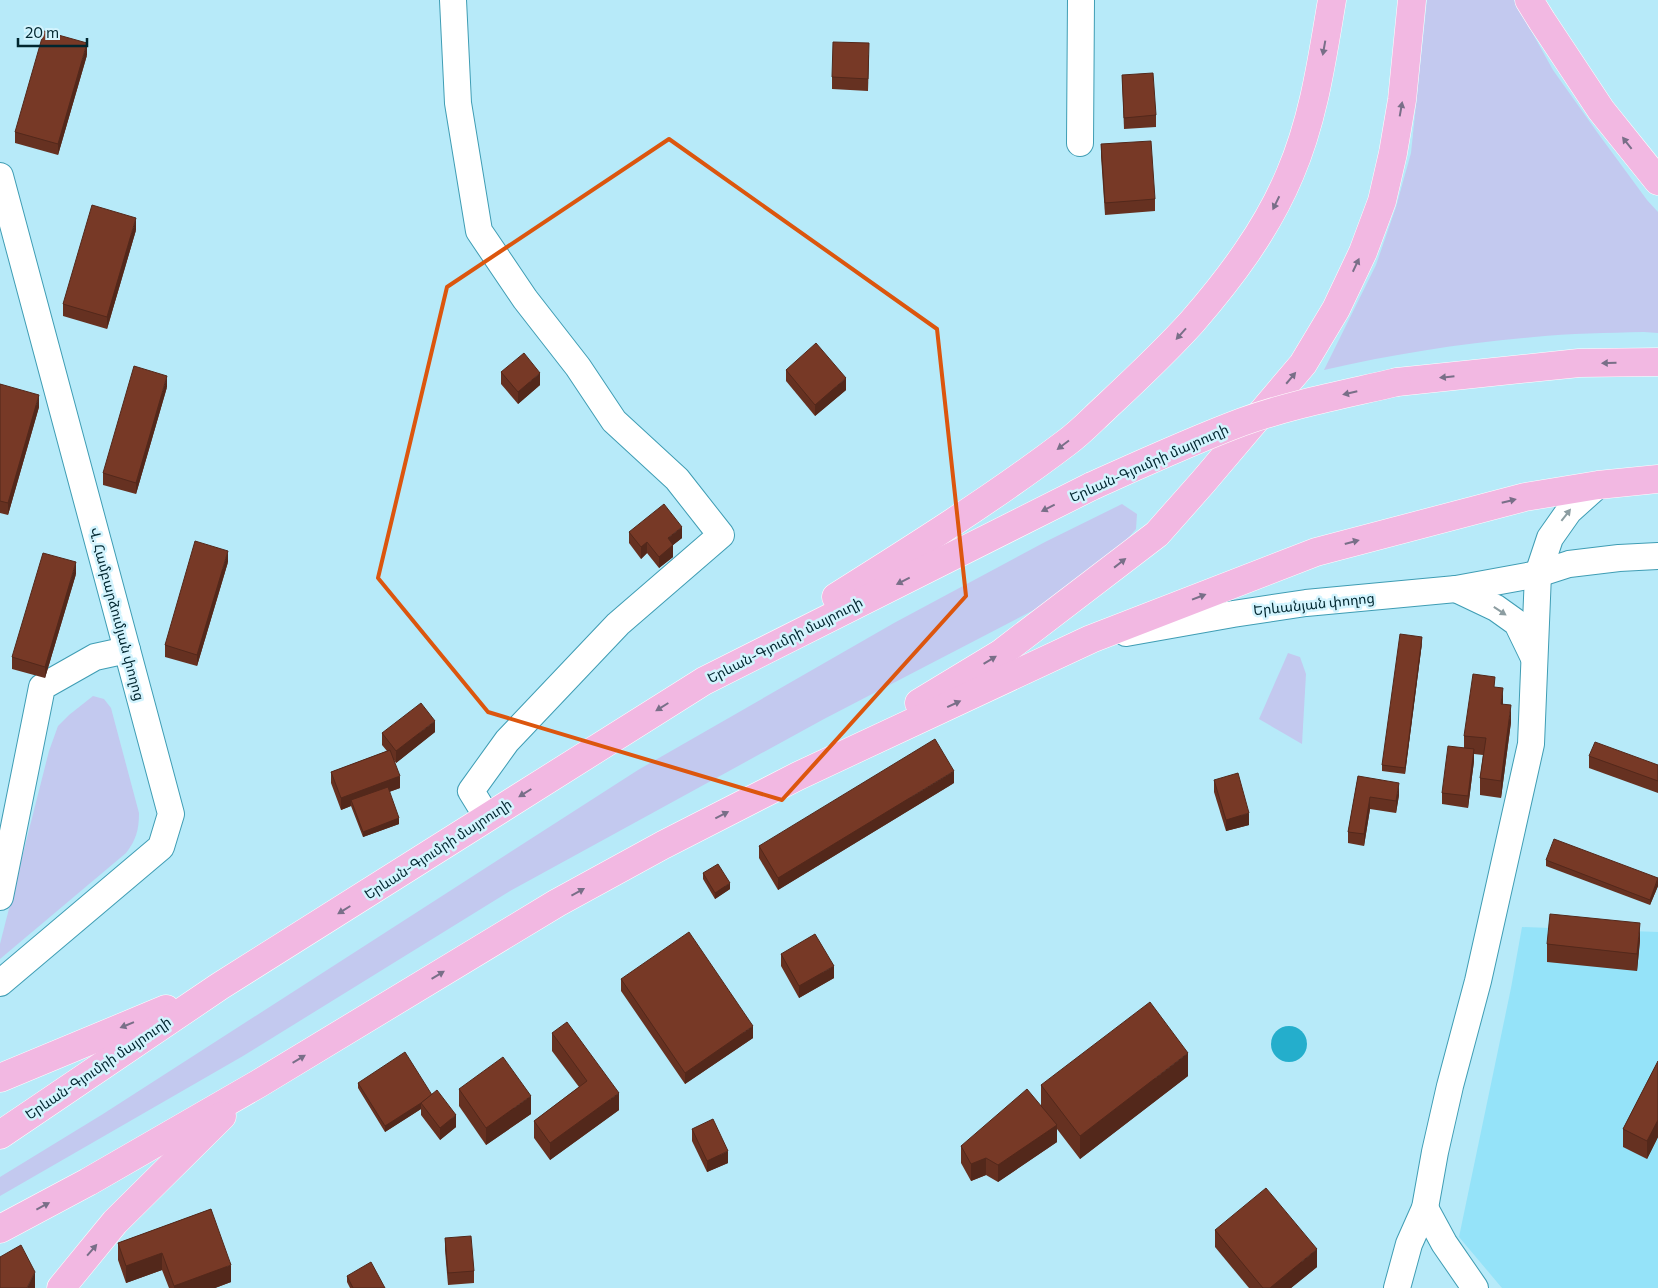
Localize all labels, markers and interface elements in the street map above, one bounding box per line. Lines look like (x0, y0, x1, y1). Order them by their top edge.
scale bar (18, 15, 86, 47)
text: 20 m (25, 23, 59, 41)
one-way arrow (1319, 40, 1327, 56)
one-way arrow (1397, 101, 1405, 117)
one-way arrow (1622, 137, 1633, 150)
one-way arrow (1272, 196, 1280, 210)
one-way arrow (1353, 258, 1361, 272)
one-way arrow (1175, 327, 1187, 339)
one-way arrow (1601, 359, 1617, 367)
one-way arrow (1286, 372, 1297, 385)
one-way arrow (1439, 373, 1455, 381)
one-way arrow (1342, 389, 1357, 397)
street label: Երևան-Գյումրի մայրուղի (1067, 420, 1231, 505)
one-way arrow (1056, 440, 1070, 450)
one-way arrow (1501, 497, 1516, 505)
one-way arrow (1041, 504, 1055, 512)
one-way arrow (1561, 509, 1572, 522)
street label: Վ. Համբարձումյան փողոց (86, 525, 149, 702)
one-way arrow (1344, 538, 1359, 546)
one-way arrow (1113, 558, 1127, 568)
one-way arrow (896, 577, 910, 585)
street label: Երևանյան փողոց (1252, 589, 1376, 618)
street label: Երևան-Գյումրի մայրուղի (704, 593, 865, 686)
one-way arrow (1192, 593, 1207, 601)
one-way arrow (1493, 606, 1506, 616)
one-way arrow (983, 656, 996, 665)
one-way arrow (946, 699, 961, 708)
one-way arrow (656, 702, 669, 712)
one-way arrow (518, 789, 531, 798)
street label: Երևան-Գյումրի մայրուղի (361, 795, 515, 903)
one-way arrow (714, 811, 729, 819)
one-way arrow (571, 888, 586, 896)
one-way arrow (337, 905, 350, 914)
one-way arrow (432, 970, 445, 979)
street label: Երևան-Գյումրի մայրուղի (22, 1012, 174, 1123)
one-way arrow (119, 1022, 134, 1029)
one-way arrow (293, 1054, 306, 1063)
one-way arrow (36, 1202, 50, 1210)
one-way arrow (86, 1243, 97, 1256)

